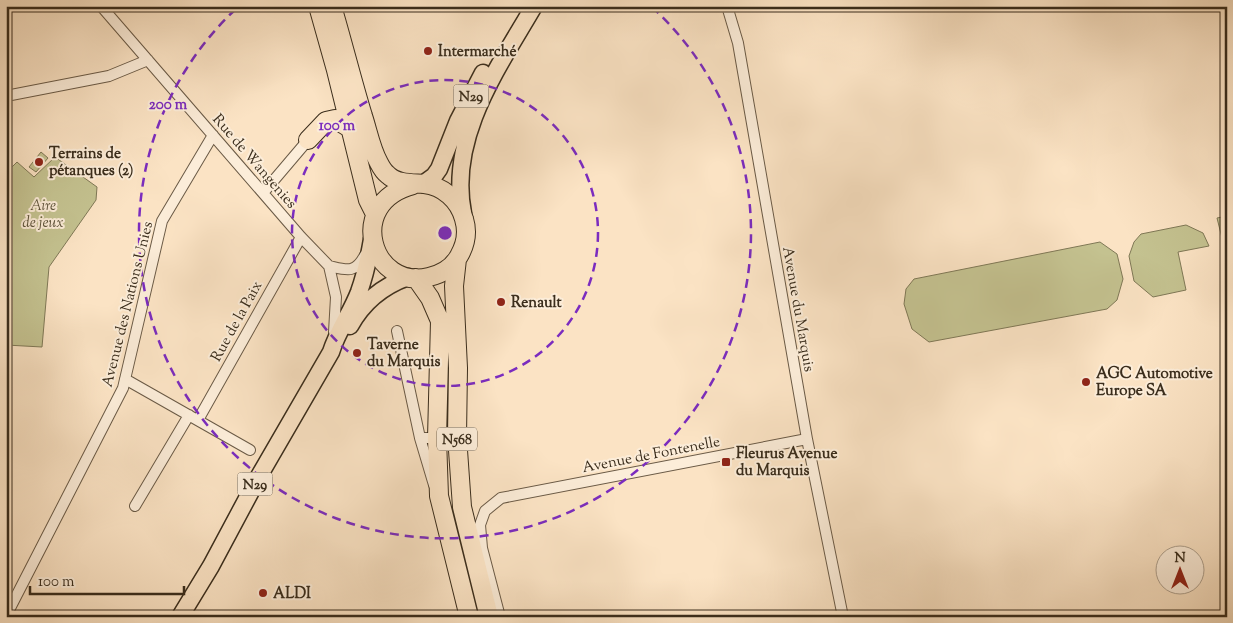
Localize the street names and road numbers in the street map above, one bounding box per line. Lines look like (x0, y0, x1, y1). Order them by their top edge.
road number: N29 (454, 84, 488, 108)
street label: Rue de Wangenies (207, 110, 301, 214)
street label: Avenue des Nations Unies (98, 219, 159, 389)
street label: Avenue du Marquis (776, 245, 819, 374)
street label: Rue de la Paix (206, 277, 268, 366)
road number: N568 (437, 428, 477, 450)
street label: Avenue de Fontenelle (581, 432, 722, 479)
road number: N29 (238, 472, 272, 496)

